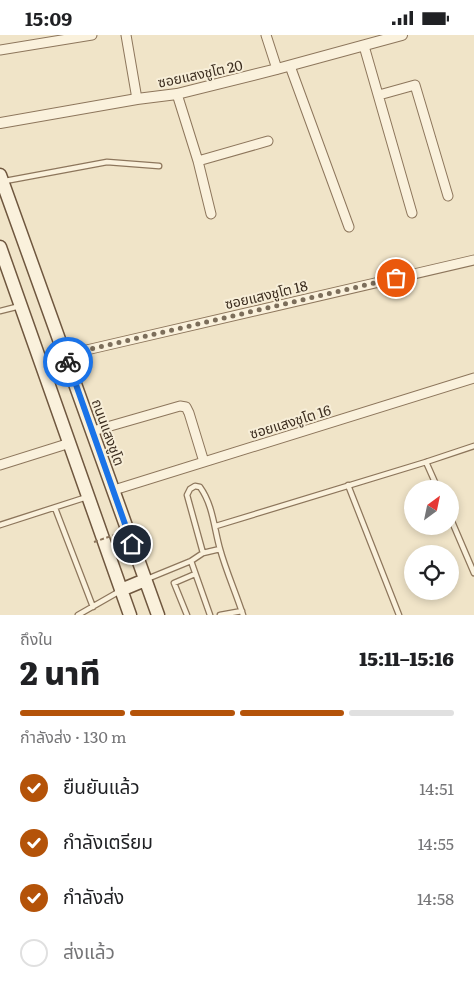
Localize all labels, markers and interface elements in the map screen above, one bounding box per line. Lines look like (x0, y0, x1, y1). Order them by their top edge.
text: 15:09 (25, 4, 72, 32)
street label: ซอยแสงชูโต 20 (156, 54, 244, 92)
pin (375, 257, 417, 299)
icon: bag (382, 264, 410, 292)
street label: ซอยแสงชูโต 18 (223, 275, 310, 313)
courier (43, 337, 93, 387)
icon: bike (54, 348, 82, 376)
street label: ถนนแสงชูโต (88, 396, 130, 468)
street label: ซอยแสงชูโต 16 (247, 399, 334, 443)
north arrow (404, 480, 459, 535)
map controls (404, 480, 459, 600)
pin (111, 523, 153, 565)
icon: home (118, 530, 146, 558)
button: locate (404, 545, 459, 600)
text: ถึงใน (20, 626, 53, 650)
text: 15:11–15:16 (359, 644, 454, 672)
text: 2 นาที (20, 647, 100, 695)
text: กำลังส่ง · 130 m (20, 724, 126, 748)
text: ยืนยันแล้ว (63, 772, 140, 800)
icon: check (20, 774, 48, 802)
text: 14:51 (419, 776, 454, 800)
text: กำลังเตรียม (63, 827, 153, 855)
icon: check (20, 829, 48, 857)
text: 14:55 (418, 831, 454, 855)
text: กำลังส่ง (63, 882, 124, 910)
icon: check (20, 884, 48, 912)
text: 14:58 (417, 886, 454, 910)
text: ส่งแล้ว (63, 937, 115, 965)

